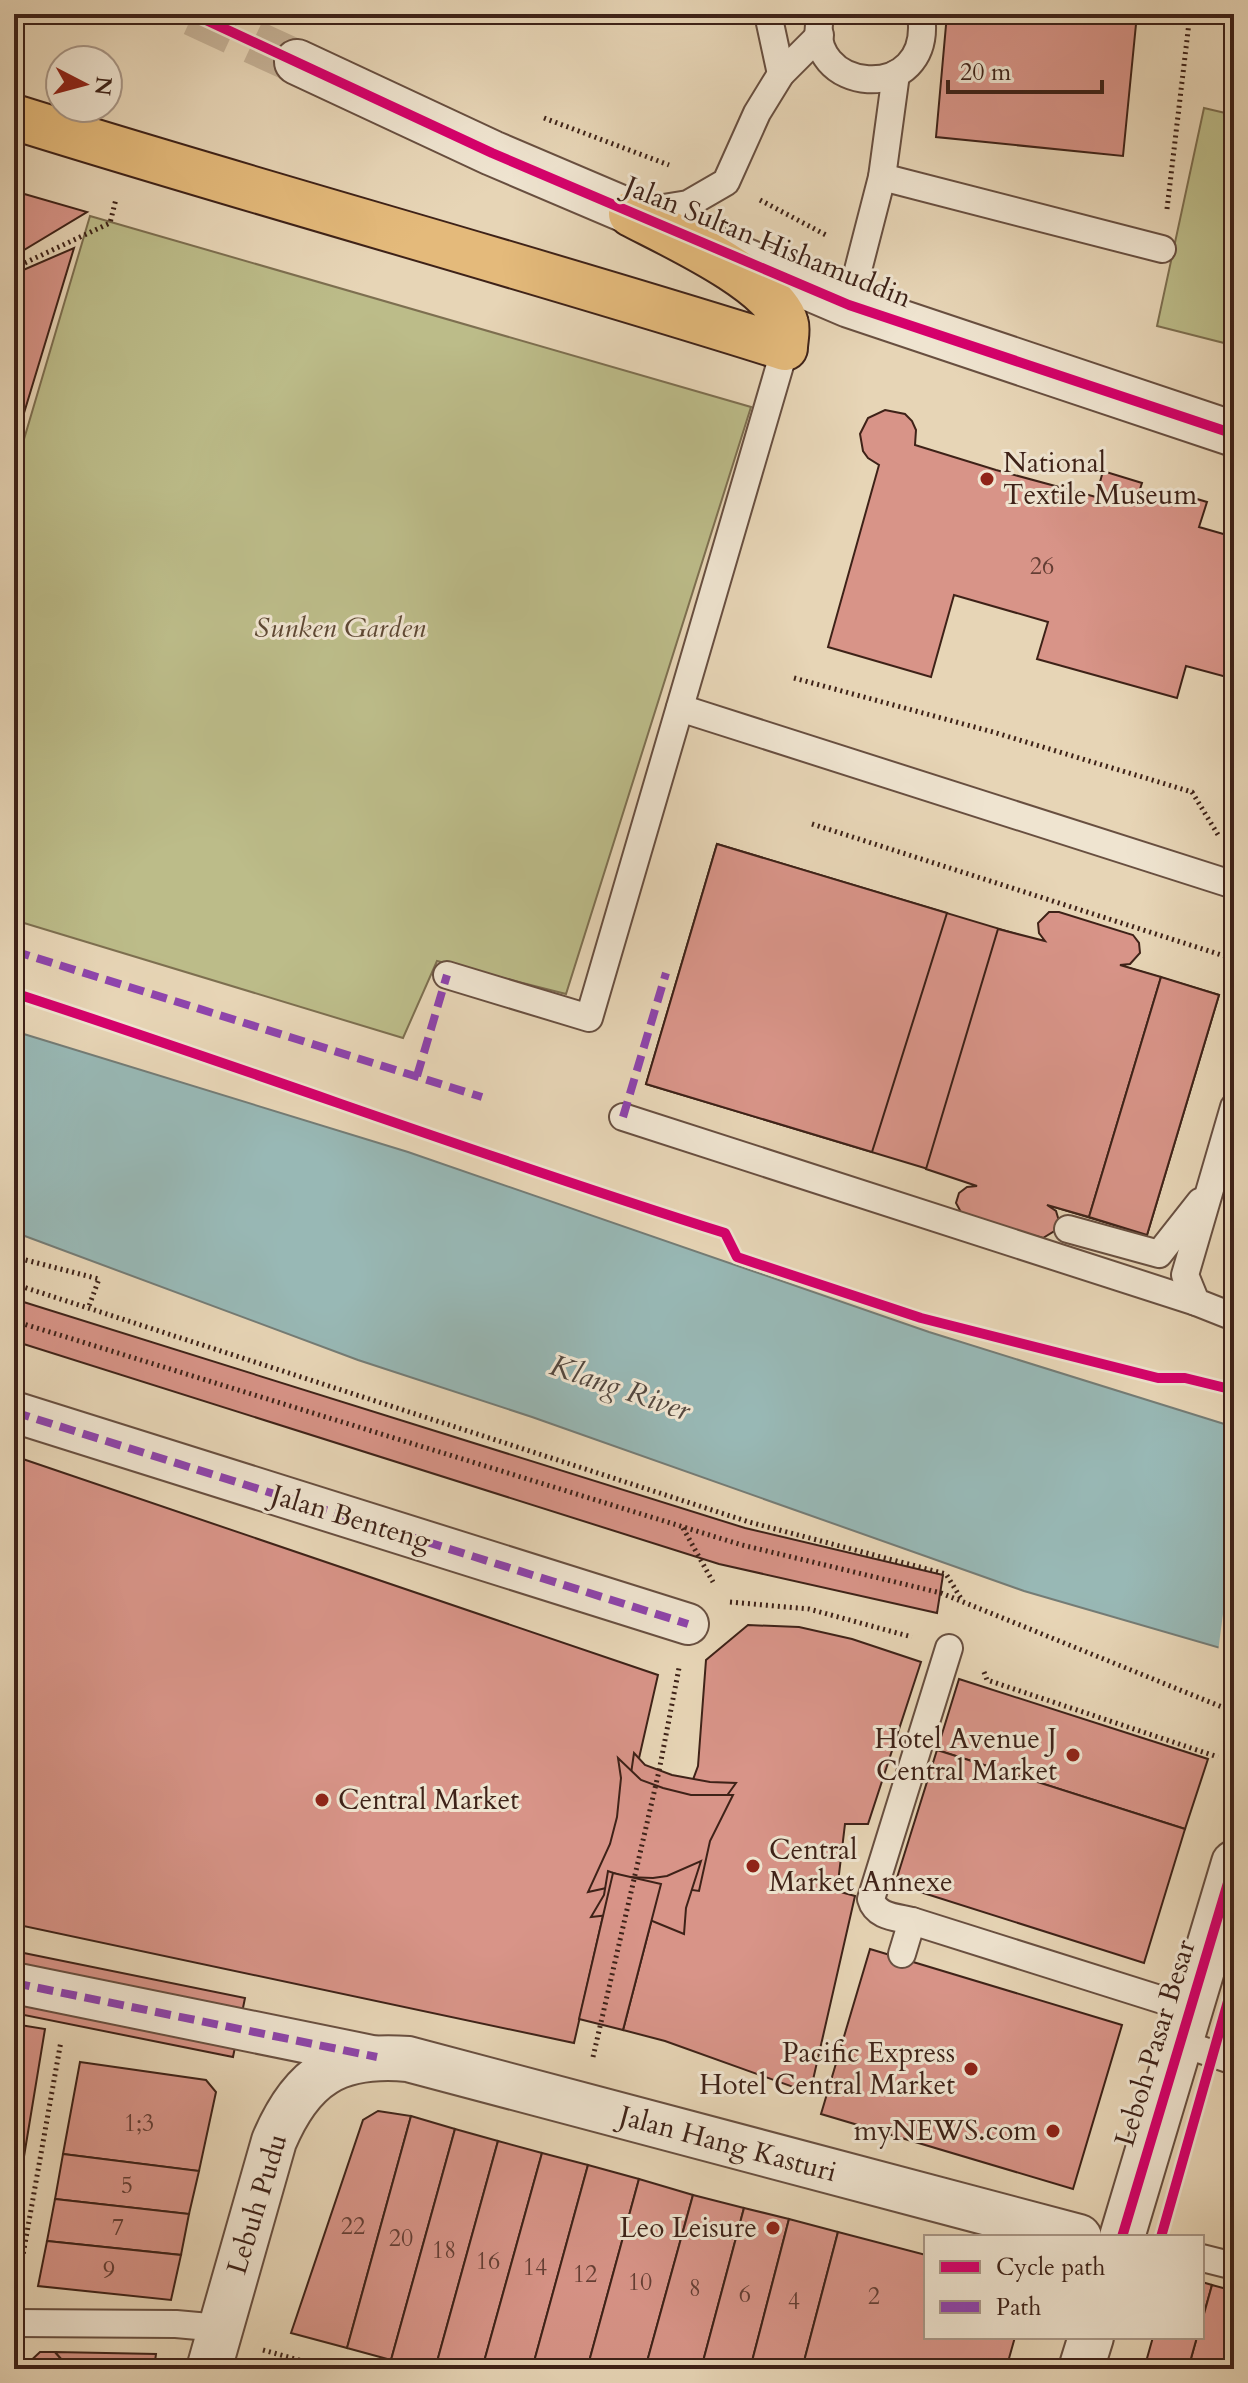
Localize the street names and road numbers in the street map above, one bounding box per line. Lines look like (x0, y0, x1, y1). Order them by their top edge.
street label: Jalan Sultan Hishamuddin (615, 166, 917, 317)
street label: Jalan Benteng (263, 1475, 436, 1560)
street label: Leboh Pasar Besar (1106, 1934, 1205, 2151)
street label: Jalan Hang Kasturi (611, 2096, 841, 2191)
street label: Lebuh Pudu (218, 2129, 296, 2279)

